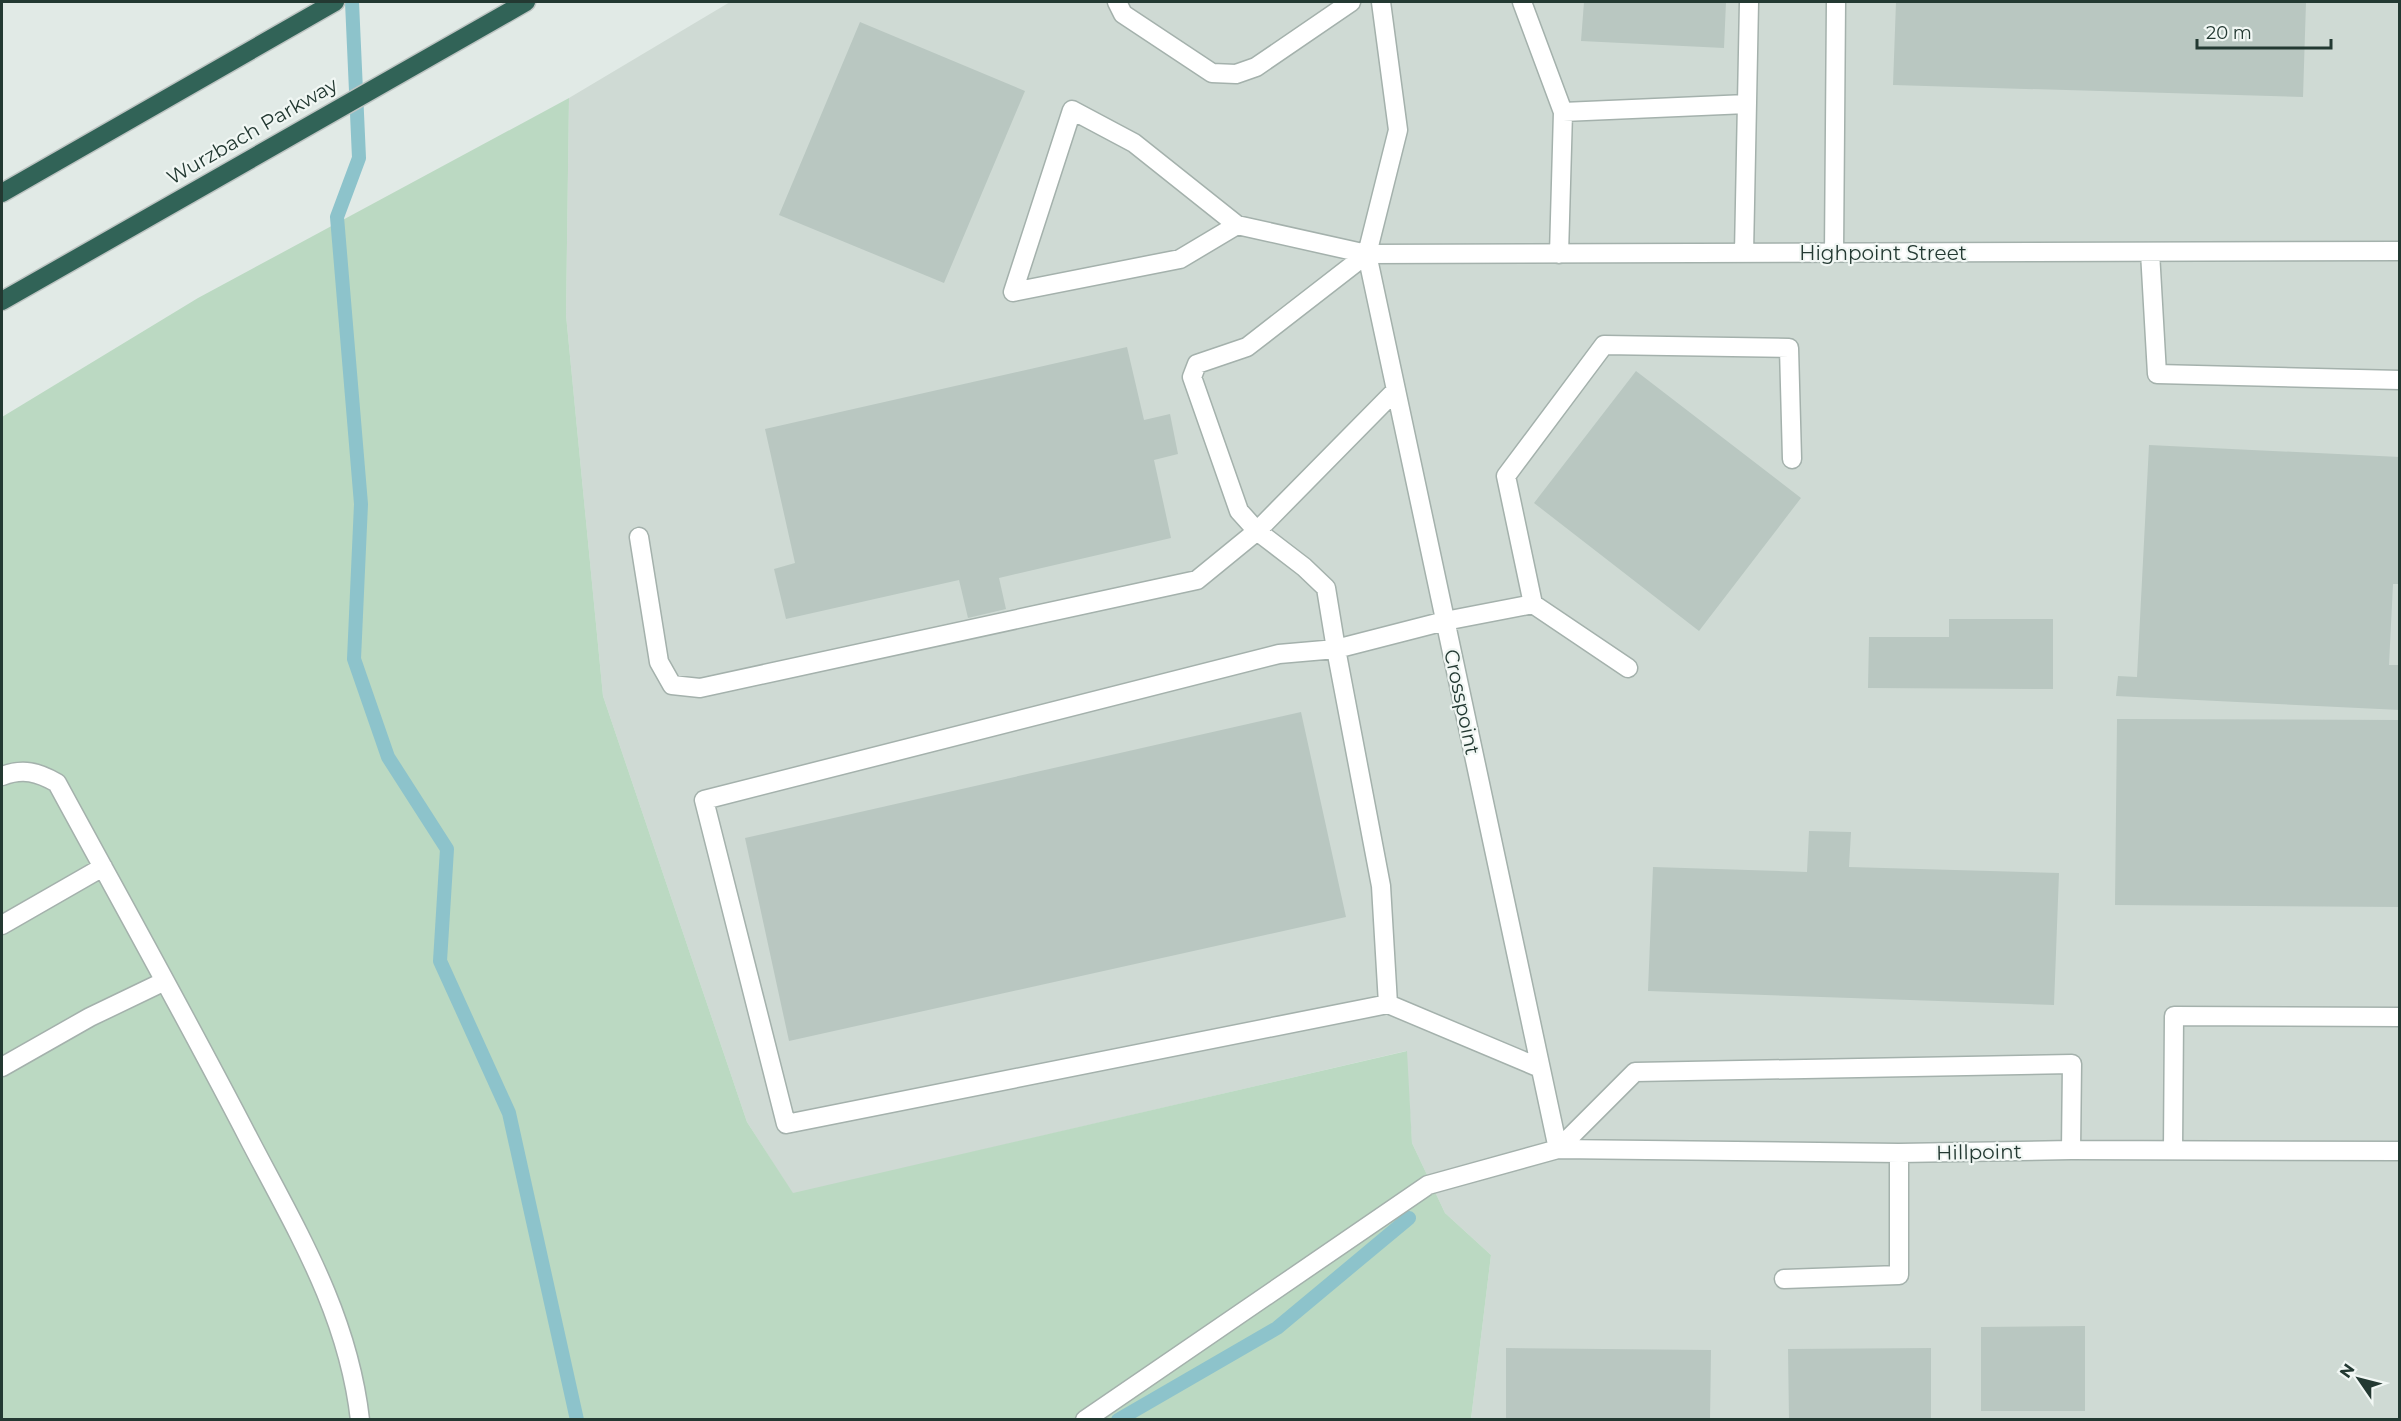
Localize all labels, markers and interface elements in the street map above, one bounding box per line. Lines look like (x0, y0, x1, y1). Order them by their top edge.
scale bar (2197, 12, 2330, 50)
text: 20 m (2206, 22, 2252, 44)
street label: Wurzbach Parkway (162, 72, 342, 190)
street label: Highpoint Street (1799, 241, 1967, 265)
street label: Crosspoint (1439, 647, 1485, 757)
street label: Hillpoint (1936, 1139, 2022, 1165)
north arrow (2329, 1349, 2389, 1409)
text: N (2336, 1360, 2359, 1381)

